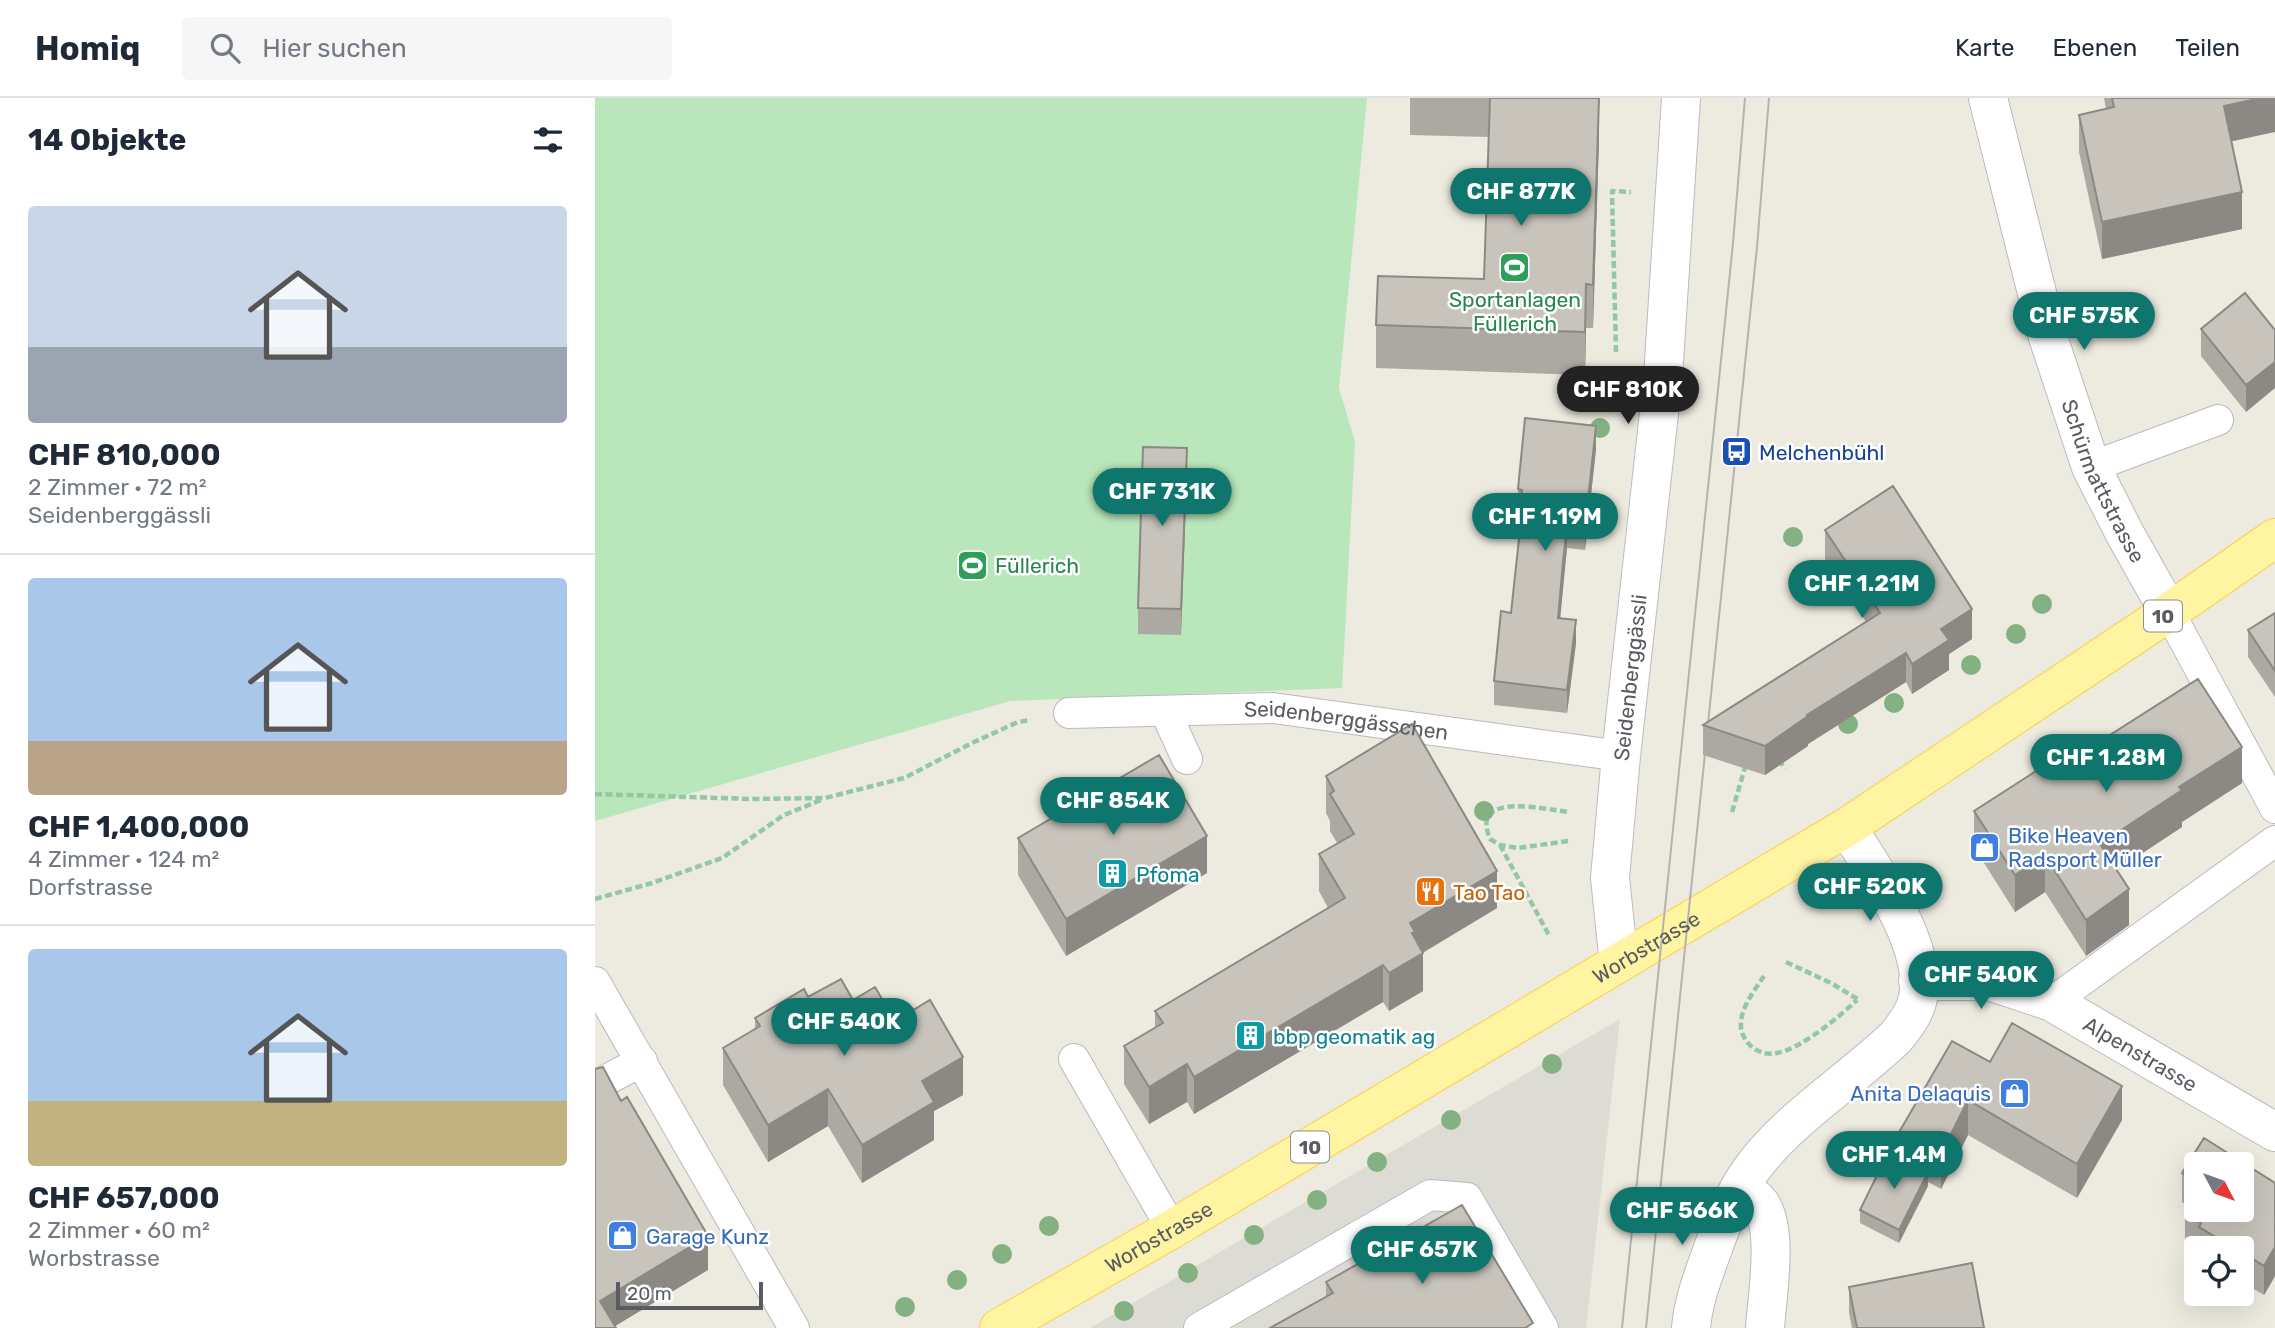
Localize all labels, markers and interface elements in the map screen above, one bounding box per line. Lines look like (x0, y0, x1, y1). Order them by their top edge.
search box (182, 17, 672, 80)
text: Homiq (35, 29, 140, 68)
icon: search (206, 29, 244, 67)
text: Hier suchen (262, 33, 407, 64)
text: Karte (1955, 34, 2015, 62)
text: Ebenen (2053, 34, 2137, 62)
text: Teilen (2175, 34, 2240, 62)
icon: filters (529, 121, 567, 159)
text: 14 Objekte (28, 122, 186, 158)
pin: CHF 877K (1449, 169, 1593, 228)
text: CHF 877K (1466, 177, 1576, 205)
sports icon: Sportanlagen Füllerich (1498, 250, 1532, 284)
icon: home (235, 252, 361, 378)
place label: Sportanlagen Füllerich (1449, 287, 1581, 336)
pin: CHF 575K (2012, 292, 2156, 352)
text: CHF 575K (2029, 301, 2139, 329)
pin: CHF 810K (1556, 366, 1700, 426)
text: CHF 810K (1573, 375, 1683, 403)
street label: Schürmattstrasse (2057, 396, 2151, 567)
bus stop icon: Melchenbühl (1719, 435, 1753, 469)
text: CHF 810,000 (28, 437, 221, 473)
place label: Melchenbühl (1759, 440, 1884, 465)
pin: CHF 731K (1090, 468, 1234, 528)
text: 2 Zimmer · 72 m² (28, 473, 207, 501)
text: CHF 731K (1109, 477, 1215, 505)
pin: CHF 1.19M (1465, 494, 1625, 553)
text: Seidenberggässli (28, 501, 211, 529)
text: CHF 1.19M (1488, 502, 1602, 530)
sports icon: Füllerich (955, 548, 989, 582)
place label: Füllerich (995, 553, 1079, 578)
pin: CHF 1.21M (1782, 560, 1942, 620)
text: CHF 1.21M (1804, 569, 1920, 597)
street label: Seidenberggässli (1608, 593, 1651, 762)
road number: 10 (2144, 601, 2182, 632)
icon: home (235, 624, 361, 750)
street label: Seidenberggässchen (1244, 695, 1450, 745)
pin: CHF 1.28M (2026, 734, 2186, 794)
text: CHF 1.28M (2046, 743, 2166, 771)
pin: CHF 854K (1041, 778, 1185, 837)
text: CHF 854K (1056, 786, 1170, 814)
text: CHF 1,400,000 (28, 809, 249, 845)
place label: Bike Heaven Radsport Müller (2008, 823, 2162, 872)
shop icon: Bike Heaven Radsport Müller (1968, 830, 2002, 864)
text: 4 Zimmer · 124 m² (28, 845, 219, 873)
building icon: Pfoma (1096, 857, 1130, 891)
place label: Pfoma (1136, 862, 1200, 887)
pin: CHF 520K (1798, 864, 1942, 923)
text: CHF 520K (1814, 872, 1926, 900)
text: Dorfstrasse (28, 873, 153, 901)
restaurant icon: Tao Tao (1413, 875, 1447, 909)
place label: Tao Tao (1453, 880, 1525, 905)
street label: Worbstrasse (1588, 905, 1704, 988)
pin: CHF 540K (1909, 951, 2053, 1011)
text: CHF 540K (1924, 960, 2038, 988)
icon: home (235, 995, 361, 1121)
pin: CHF 540K (772, 998, 916, 1058)
text: CHF 540K (787, 1007, 901, 1035)
street label: Alpenstrasse (2079, 1011, 2202, 1097)
building icon: bbp geomatik ag (1233, 1019, 1267, 1053)
place label: bbp geomatik ag (1273, 1024, 1435, 1049)
shop icon: Anita Delaquis (1997, 1076, 2031, 1110)
place label: Anita Delaquis (1850, 1081, 1991, 1106)
road number: 10 (1291, 1132, 1329, 1162)
pin: CHF 1.4M (1822, 1132, 1966, 1191)
text: CHF 1.4M (1842, 1140, 1946, 1168)
north arrow (2184, 1152, 2254, 1222)
map controls (2184, 1152, 2254, 1306)
text: CHF 657,000 (28, 1180, 220, 1216)
pin: CHF 566K (1610, 1188, 1754, 1247)
street label: Worbstrasse (1100, 1195, 1217, 1277)
text: CHF 566K (1626, 1196, 1738, 1224)
text: 2 Zimmer · 60 m² (28, 1216, 210, 1244)
shop icon: Garage Kunz (606, 1219, 640, 1253)
place label: Garage Kunz (646, 1224, 769, 1249)
pin: CHF 657K (1350, 1226, 1494, 1286)
text: CHF 657K (1367, 1235, 1477, 1263)
button: locate (2184, 1236, 2254, 1306)
text: Worbstrasse (28, 1244, 160, 1272)
scale bar (616, 1279, 763, 1311)
text: 20 m (627, 1282, 672, 1305)

